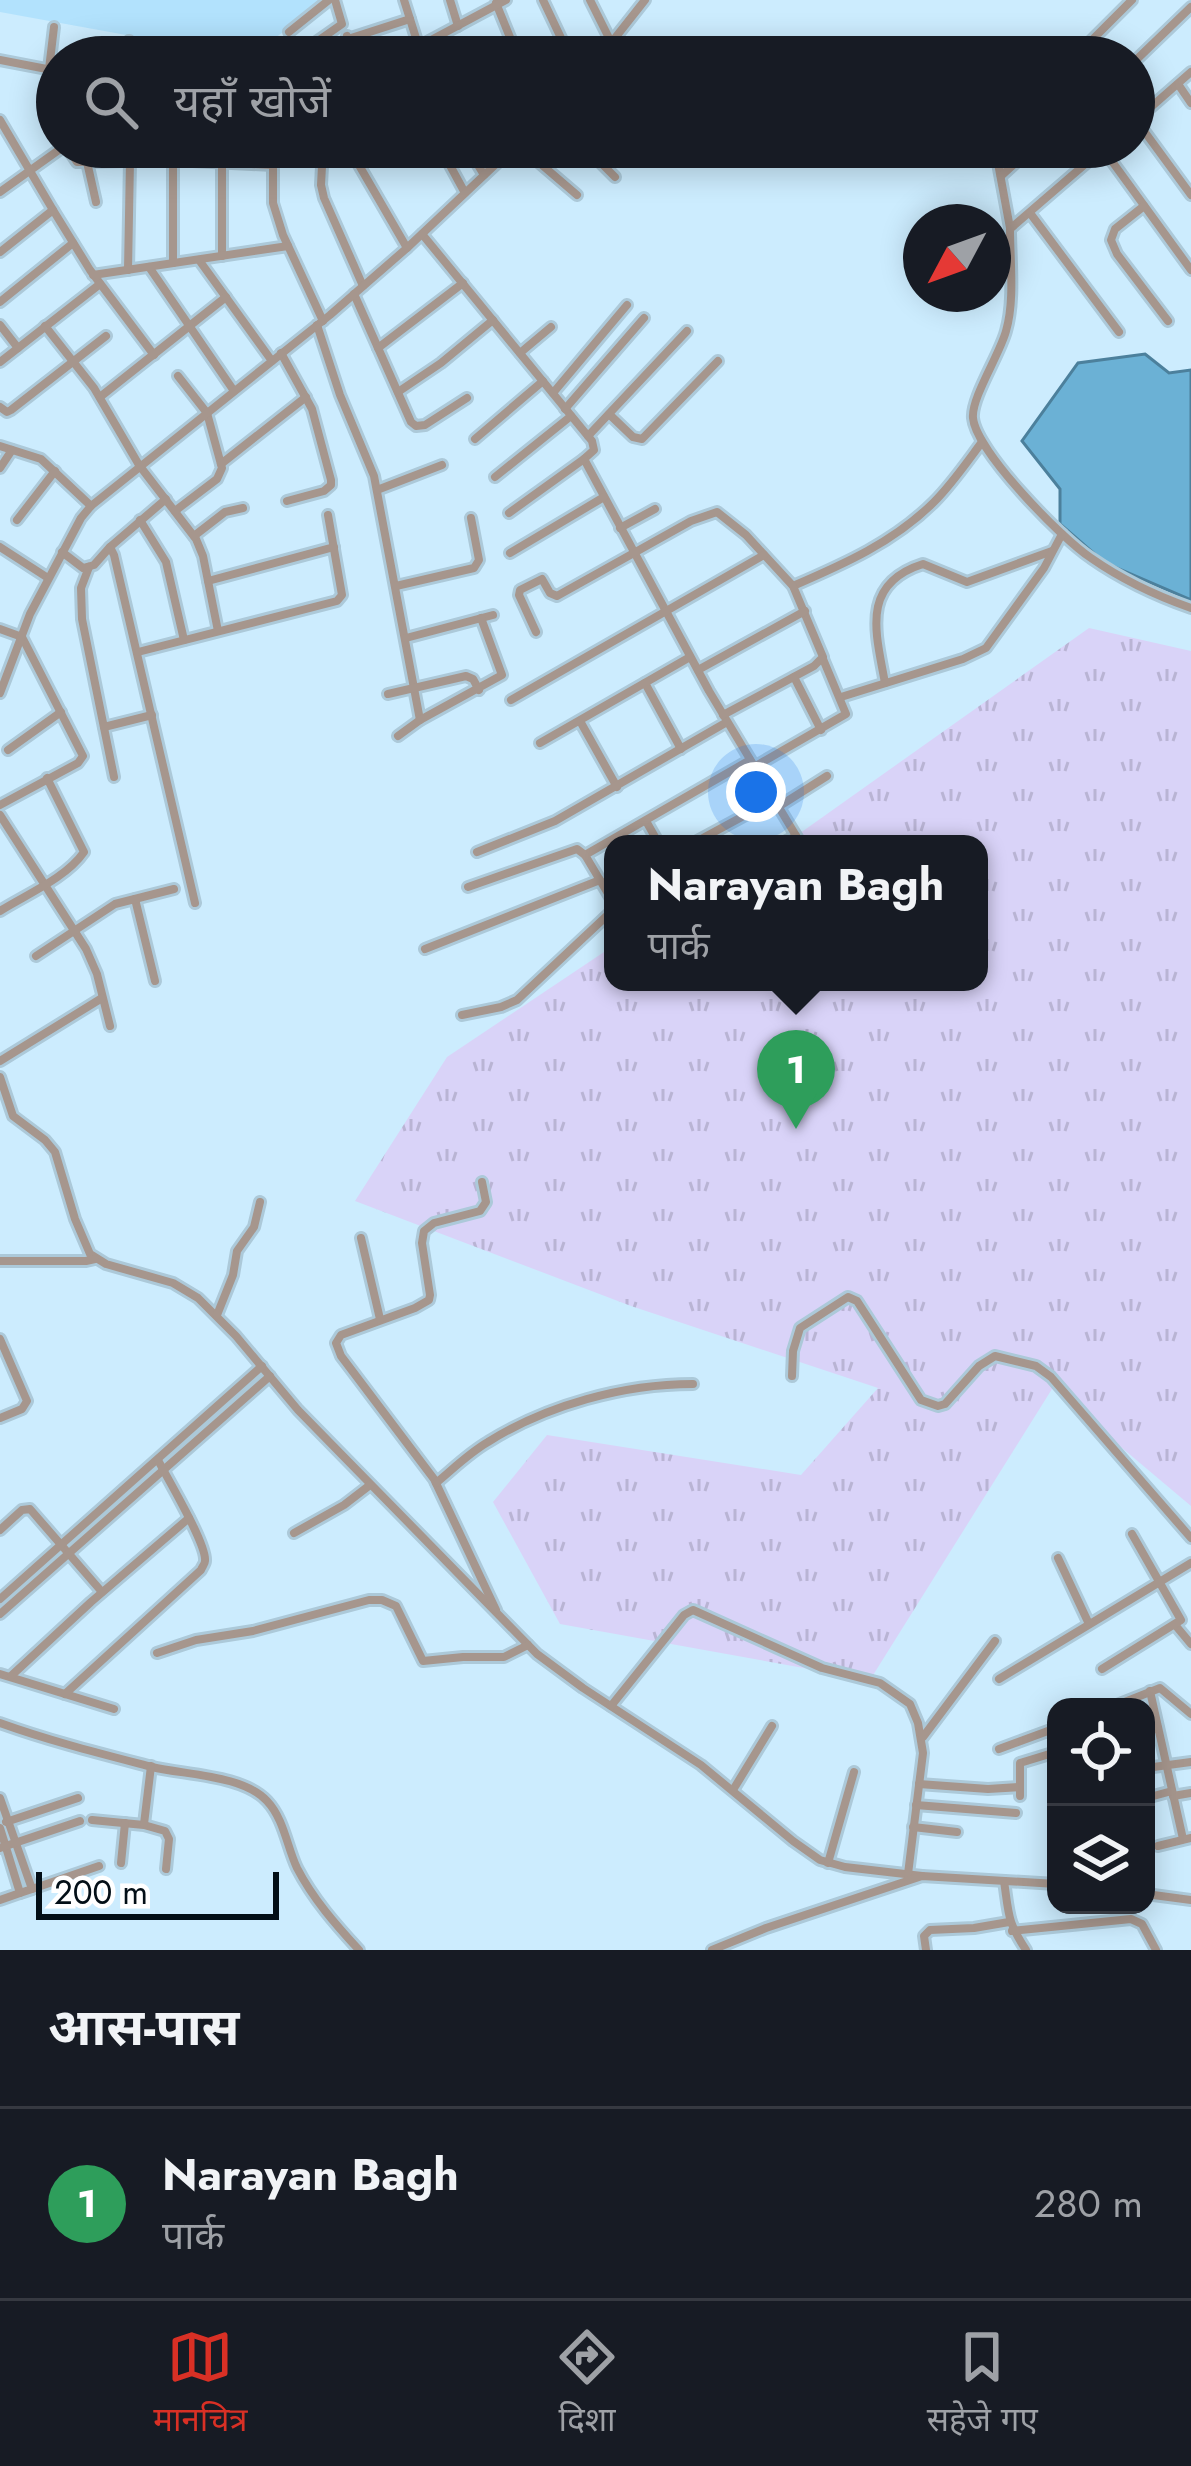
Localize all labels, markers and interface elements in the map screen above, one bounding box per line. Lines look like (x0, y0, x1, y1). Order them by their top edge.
search box (36, 36, 1155, 168)
icon: search (78, 69, 144, 135)
text: यहाँ खोजें (174, 69, 331, 134)
north arrow (903, 204, 1011, 312)
your location (726, 762, 786, 822)
popup (604, 835, 988, 991)
text: Narayan Bagh (648, 852, 944, 917)
text: पार्क (648, 917, 710, 974)
pin: 1 (757, 1030, 835, 1129)
map controls (1047, 1698, 1155, 1914)
button: locate (1047, 1698, 1155, 1806)
button: layers (1047, 1806, 1155, 1914)
scale bar (36, 1866, 279, 1919)
text: 200 m (54, 1869, 148, 1916)
text: आस-पास (48, 1990, 239, 2064)
text: Narayan Bagh (162, 2142, 459, 2207)
text: 1 (77, 2175, 97, 2232)
text: 280 m (1034, 2175, 1143, 2232)
text: पार्क (162, 2207, 224, 2264)
tab: मानचित्र (153, 2324, 248, 2444)
tab: दिशा (554, 2324, 620, 2444)
tab: सहेजे गए (927, 2324, 1038, 2444)

